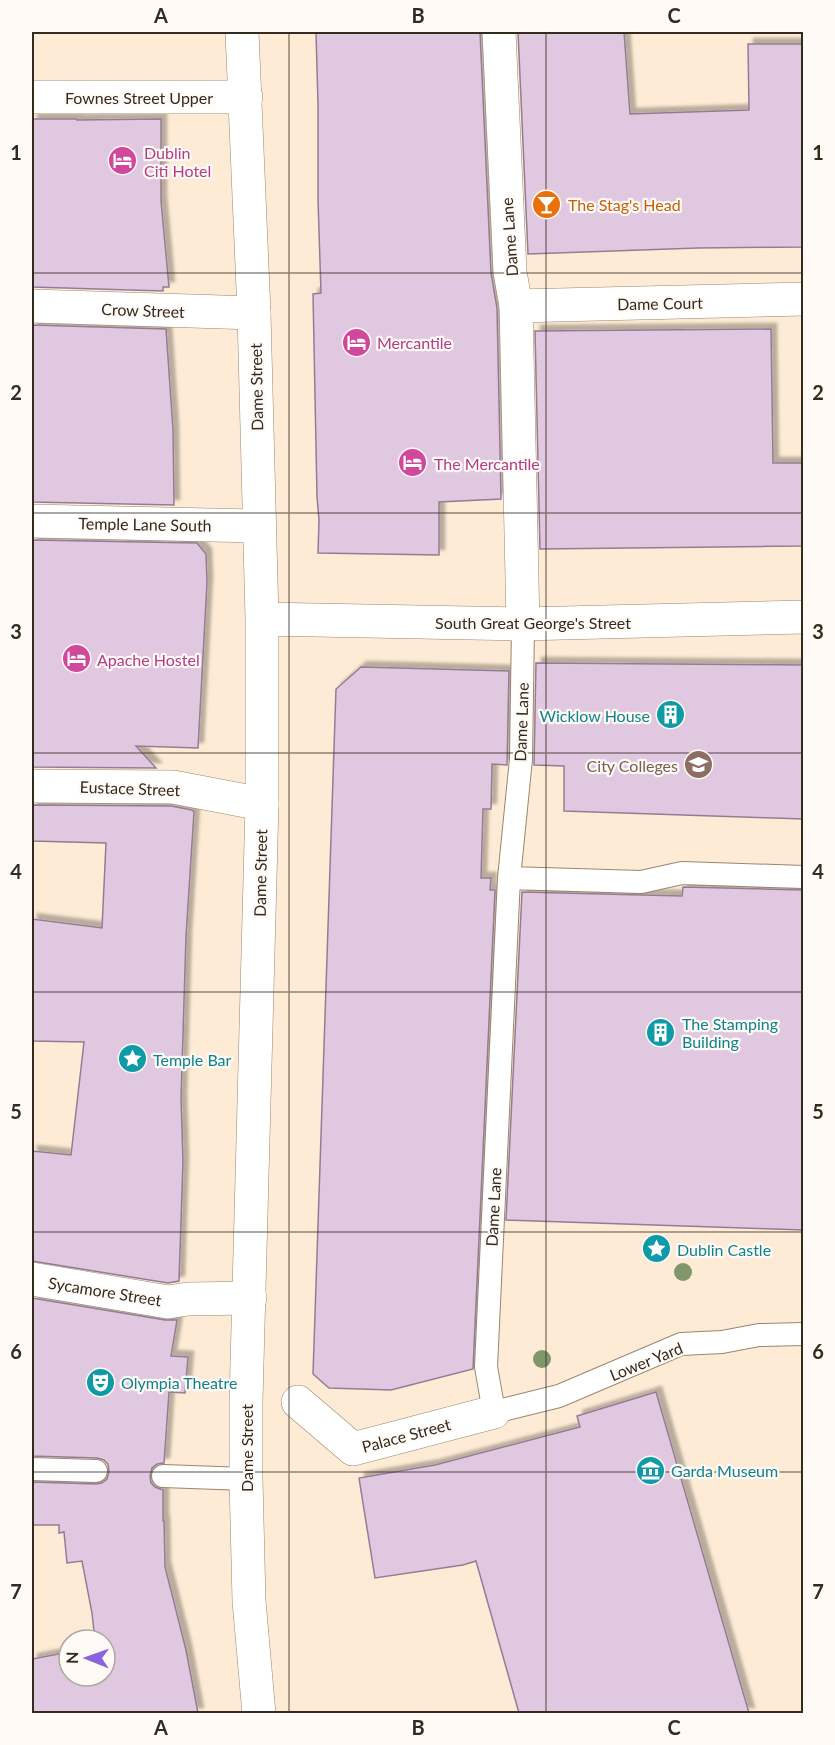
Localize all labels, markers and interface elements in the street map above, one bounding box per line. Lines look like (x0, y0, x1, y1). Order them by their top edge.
text: A (153, 3, 168, 27)
text: B (411, 3, 425, 27)
text: C (667, 3, 681, 27)
street label: Fownes Street Upper (65, 88, 213, 107)
text: 1 (10, 140, 22, 164)
text: 1 (812, 140, 824, 164)
place label: Dublin Citi Hotel (144, 143, 211, 180)
hotel icon: Dublin Citi Hotel (107, 145, 139, 177)
bar icon: The Stag's Head (531, 188, 563, 220)
place label: The Stag's Head (568, 195, 681, 214)
street label: Dame Lane (497, 197, 521, 277)
street label: Dame Court (617, 293, 703, 313)
street label: Crow Street (101, 299, 185, 321)
hotel icon: Mercantile (340, 326, 372, 358)
place label: Mercantile (377, 333, 452, 352)
street label: Dame Street (246, 343, 266, 431)
text: 2 (10, 380, 22, 404)
text: 2 (812, 380, 824, 404)
hotel icon: The Mercantile (397, 447, 429, 479)
place label: The Mercantile (434, 454, 540, 473)
street label: Temple Lane South (78, 513, 212, 535)
street label: South Great George's Street (435, 613, 631, 632)
text: 3 (10, 619, 22, 643)
text: 3 (812, 619, 824, 643)
hotel icon: Apache Hostel (60, 643, 92, 675)
place label: Apache Hostel (97, 650, 200, 669)
street label: Dame Lane (510, 682, 532, 762)
building icon: Wicklow House (655, 699, 687, 731)
place label: Wicklow House (539, 706, 650, 725)
school or university icon: City Colleges (683, 749, 715, 781)
place label: City Colleges (587, 756, 678, 775)
street label: Eustace Street (79, 777, 181, 799)
street label: Dame Street (250, 829, 270, 917)
text: 4 (10, 859, 22, 883)
text: 4 (812, 859, 824, 883)
place label: The Stamping Building (682, 1014, 778, 1051)
building icon: The Stamping Building (645, 1016, 677, 1048)
place icon: Temple Bar (116, 1043, 148, 1075)
place label: Temple Bar (153, 1050, 232, 1069)
text: 5 (10, 1099, 22, 1123)
text: 5 (812, 1099, 824, 1123)
street label: Dame Lane (481, 1167, 505, 1247)
place icon: Dublin Castle (640, 1233, 672, 1265)
place label: Dublin Castle (677, 1240, 771, 1259)
street label: Sycamore Street (47, 1273, 163, 1309)
street label: Lower Yard (607, 1338, 685, 1384)
text: 6 (10, 1339, 22, 1363)
text: 6 (812, 1339, 824, 1363)
theatre icon: Olympia Theatre (84, 1366, 116, 1398)
place label: Olympia Theatre (121, 1373, 237, 1392)
street label: Dame Street (237, 1404, 256, 1492)
street label: Palace Street (359, 1414, 453, 1456)
museum icon: Garda Museum (634, 1454, 666, 1486)
place label: Garda Museum (671, 1461, 778, 1480)
text: 7 (10, 1579, 22, 1603)
text: 7 (812, 1579, 824, 1603)
north arrow (57, 1628, 117, 1688)
text: N (62, 1651, 81, 1664)
text: A (153, 1715, 168, 1739)
text: B (411, 1715, 425, 1739)
text: C (667, 1715, 681, 1739)

